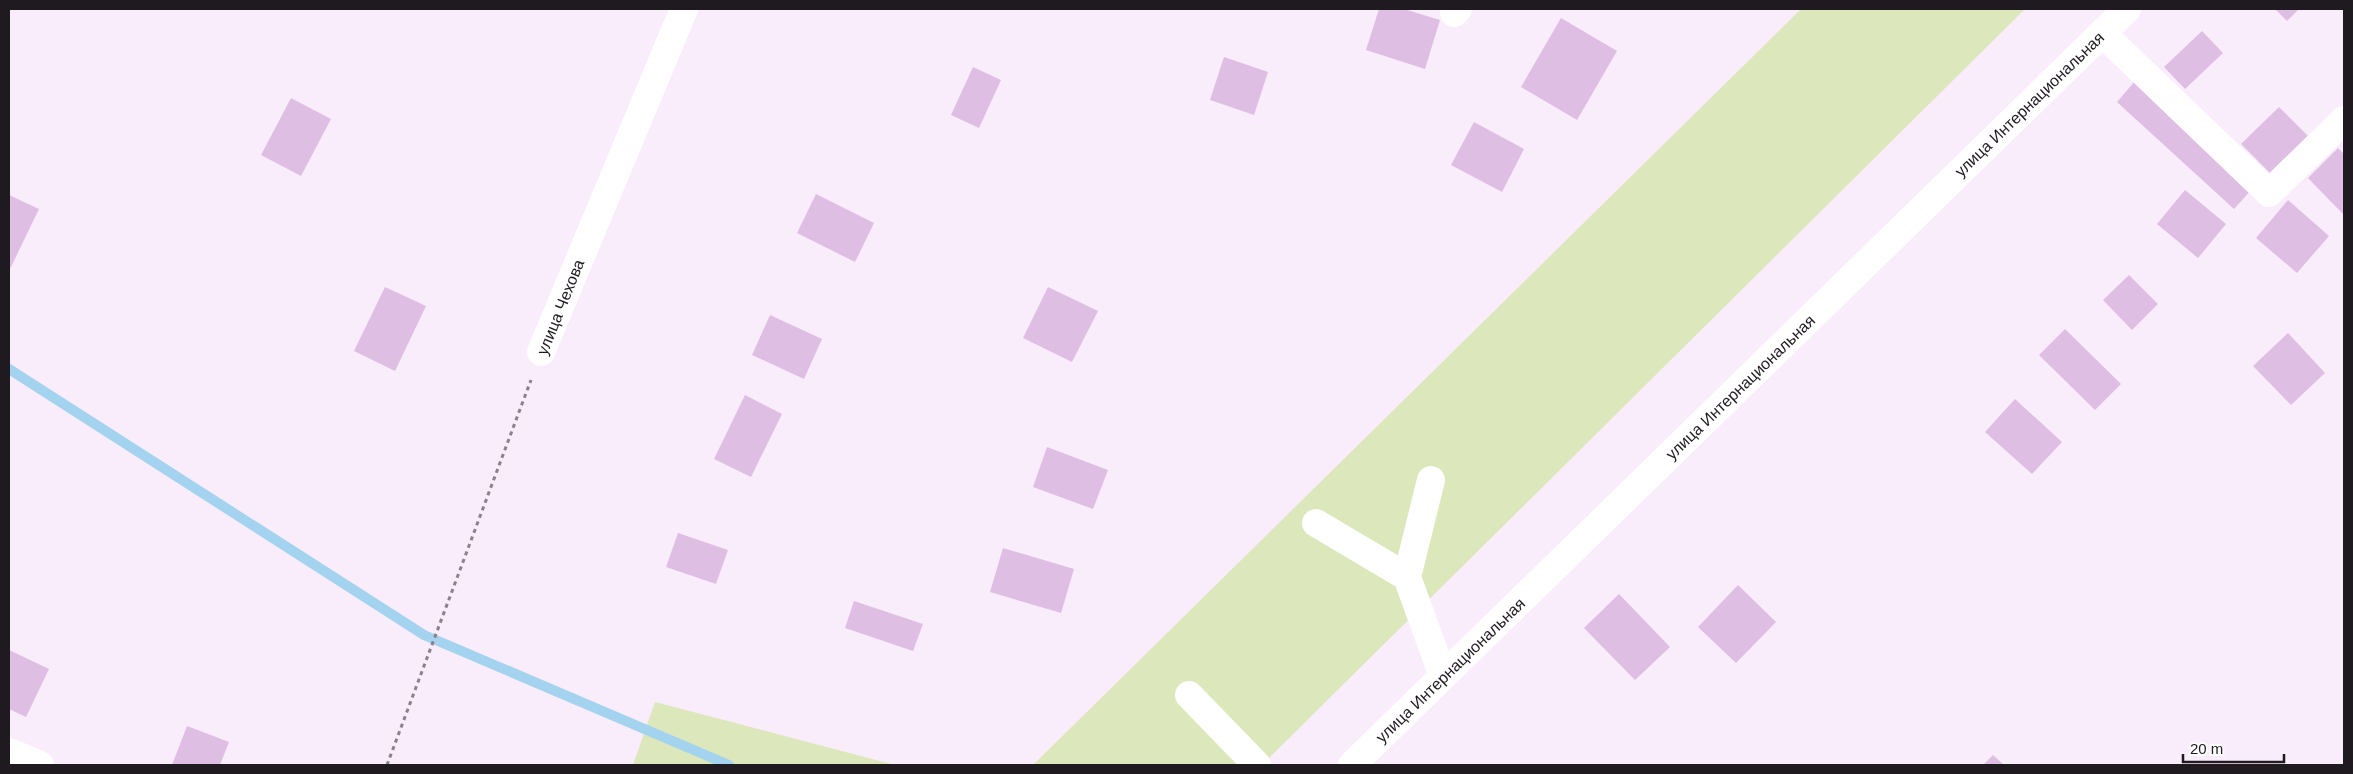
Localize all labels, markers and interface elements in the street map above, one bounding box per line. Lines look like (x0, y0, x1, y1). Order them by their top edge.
street label: улица Интернациональная (1951, 29, 2107, 180)
street label: улица Чехова (534, 257, 587, 357)
street label: улица Интернациональная (1662, 312, 1818, 463)
street label: улица Интернациональная (1372, 595, 1528, 746)
scale bar (2183, 732, 2284, 764)
text: 20 m (2190, 740, 2223, 757)

